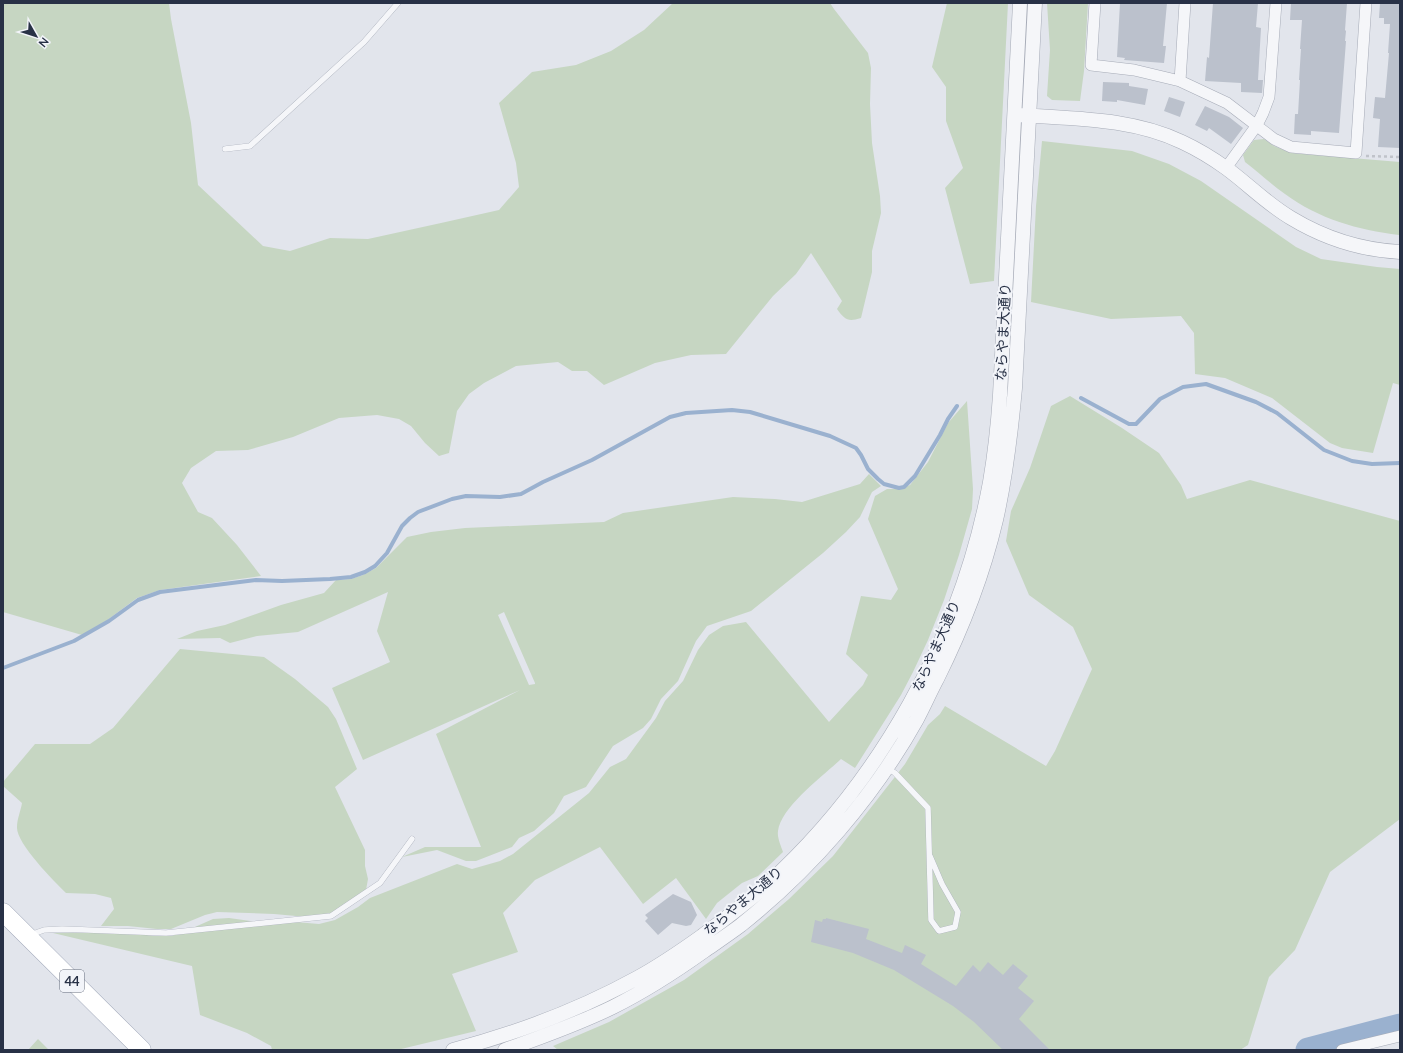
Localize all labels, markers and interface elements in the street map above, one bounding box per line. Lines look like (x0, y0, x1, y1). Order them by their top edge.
north arrow (16, 16, 56, 56)
text: N (36, 35, 52, 50)
street label: ならやま大通り (991, 283, 1014, 381)
street label: ならやま大通り (908, 598, 963, 694)
street label: ならやま大通り (700, 863, 786, 939)
road number: 44 (60, 970, 84, 992)

